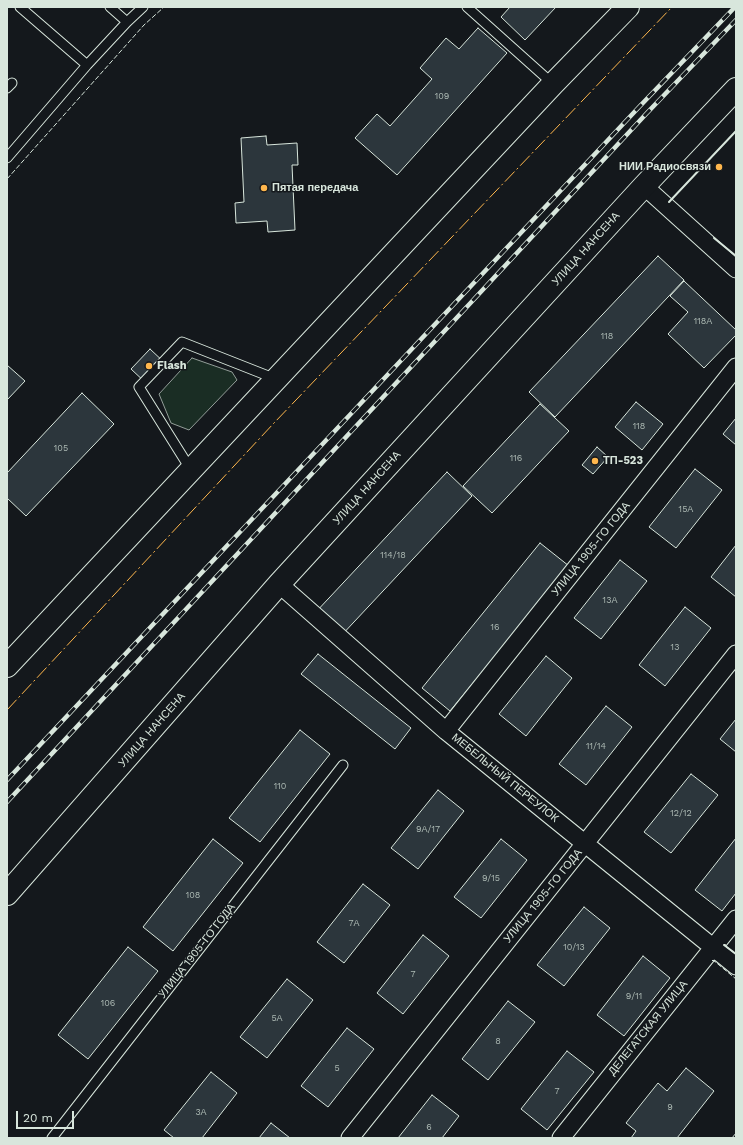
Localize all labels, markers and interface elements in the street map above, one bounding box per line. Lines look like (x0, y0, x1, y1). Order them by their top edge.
house number: 109 (435, 91, 449, 101)
place label: НИИ Радиосвязи (619, 160, 711, 174)
marker: НИИ Радиосвязи (714, 162, 724, 172)
place label: Пятая передача (272, 181, 358, 195)
marker: Пятая передача (259, 183, 269, 193)
street label: УЛИЦА НАНСЕНА (549, 209, 623, 289)
house number: 118А (694, 316, 712, 326)
house number: 118 (601, 331, 613, 341)
place label: Flash (157, 359, 186, 373)
marker: Flash (144, 361, 154, 371)
house number: 118 (633, 421, 645, 431)
house number: 105 (54, 443, 68, 453)
street label: УЛИЦА НАНСЕНА (330, 448, 404, 528)
house number: 116 (510, 453, 522, 463)
place label: ТП-523 (603, 454, 643, 468)
marker: ТП-523 (590, 456, 600, 466)
street label: УЛИЦА 1905-ГО ГОДА (549, 499, 633, 599)
house number: 15А (679, 504, 693, 514)
house number: 114/18 (380, 550, 406, 560)
house number: 13А (603, 595, 617, 605)
house number: 16 (491, 622, 499, 632)
house number: 13 (671, 642, 679, 652)
street label: УЛИЦА НАНСЕНА (116, 690, 188, 770)
street label: МЕБЕЛЬНЫЙ ПЕРЕУЛОК (449, 731, 561, 825)
house number: 11/14 (586, 741, 606, 751)
house number: 110 (274, 781, 286, 791)
house number: 12/12 (670, 808, 692, 818)
house number: 9А/17 (416, 824, 440, 834)
street label: УЛИЦА 1905-ГО ГОДА (501, 846, 585, 946)
house number: 9/15 (482, 873, 500, 883)
house number: 108 (186, 890, 200, 900)
street label: УЛИЦА 1905-ГО ГОДА (156, 901, 238, 1001)
house number: 7А (348, 918, 360, 928)
house number: 10/13 (563, 942, 585, 952)
house number: 7 (410, 969, 416, 979)
street label: ДЕЛЕГАТСКАЯ УЛИЦА (606, 978, 690, 1078)
house number: 9/11 (626, 991, 642, 1001)
house number: 106 (101, 998, 115, 1008)
house number: 5А (271, 1013, 283, 1023)
house number: 8 (495, 1036, 501, 1046)
house number: 5 (334, 1063, 340, 1073)
house number: 7 (554, 1086, 560, 1096)
house number: 9 (667, 1102, 673, 1112)
scale bar (18, 1103, 76, 1129)
house number: 3А (195, 1107, 207, 1117)
text: 20 m (23, 1111, 53, 1125)
house number: 6 (426, 1122, 432, 1132)

